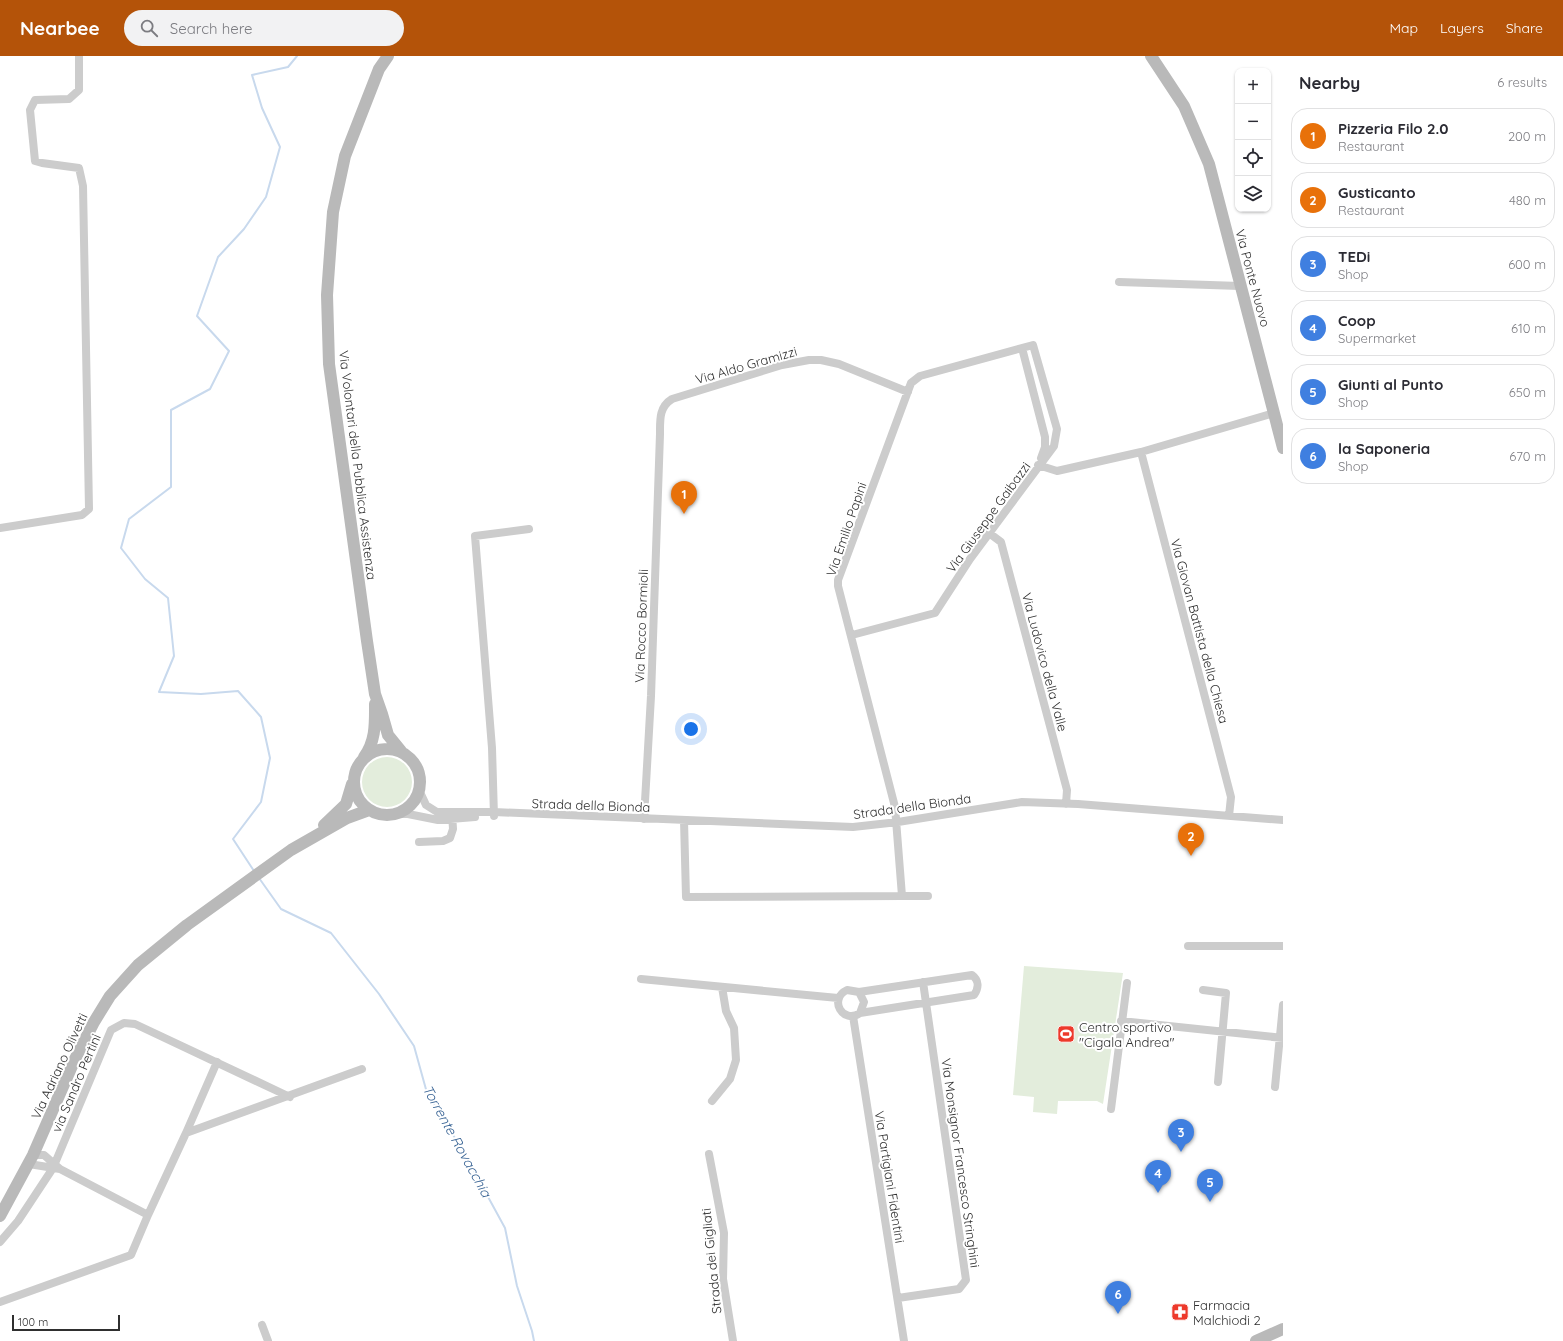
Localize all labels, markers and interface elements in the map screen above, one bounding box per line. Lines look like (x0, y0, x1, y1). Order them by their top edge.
search box (124, 10, 404, 46)
text: Nearbee (20, 16, 100, 40)
icon: search (138, 17, 160, 39)
text: Search here (170, 19, 253, 38)
text: Map (1389, 19, 1418, 37)
text: Layers (1440, 19, 1484, 37)
text: Share (1506, 19, 1543, 37)
map controls (1235, 68, 1271, 212)
button: + (1235, 68, 1271, 104)
text: Nearby (1299, 72, 1360, 93)
text: 6 results (1497, 74, 1547, 90)
button: − (1235, 104, 1271, 140)
text: Pizzeria Filo 2.0 (1338, 119, 1448, 138)
text: 1 (1310, 128, 1316, 144)
text: 200 m (1508, 128, 1546, 144)
text: Restaurant (1338, 138, 1404, 154)
button: locate (1235, 140, 1271, 176)
button: layers (1235, 176, 1271, 212)
text: Gusticanto (1338, 183, 1416, 202)
text: 2 (1309, 192, 1317, 208)
text: 480 m (1509, 192, 1546, 208)
text: Restaurant (1338, 202, 1404, 218)
street label: Via Ponte Nuovo (1232, 227, 1274, 329)
text: TEDi (1338, 247, 1370, 266)
text: 3 (1310, 256, 1316, 272)
text: 600 m (1508, 256, 1546, 272)
text: Shop (1338, 266, 1368, 282)
text: Coop (1338, 311, 1376, 330)
text: 4 (1309, 320, 1317, 336)
text: 610 m (1511, 320, 1546, 336)
text: Supermarket (1338, 330, 1416, 346)
street label: Via Aldo Gramizzi (693, 343, 799, 387)
street label: Via Volontari della Pubblica Assistenza (336, 349, 380, 581)
text: Giunti al Punto (1338, 375, 1443, 394)
text: 5 (1309, 384, 1317, 400)
text: 650 m (1509, 384, 1546, 400)
text: Shop (1338, 394, 1368, 410)
text: la Saponeria (1338, 439, 1430, 458)
text: 6 (1309, 448, 1317, 464)
text: 670 m (1509, 448, 1546, 464)
street label: Via Giuseppe Gaibazzi (942, 458, 1034, 576)
text: Shop (1338, 458, 1368, 474)
street label: Via Emilio Papini (822, 480, 870, 578)
pin: 1 (671, 481, 697, 514)
street label: Via Giovan Battista della Chiesa (1168, 537, 1232, 725)
street label: Via Rocco Bormioli (631, 569, 651, 683)
street label: Via Ludovico della Valle (1019, 591, 1071, 733)
your location (681, 719, 701, 739)
street label: Strada della Bionda (852, 790, 972, 822)
street label: Strada della Bionda (531, 795, 651, 815)
pin: 2 (1178, 823, 1204, 856)
street label: Via Adriano Olivetti (27, 1010, 91, 1122)
place label: Centro sportivo "Cigala Andrea" (1079, 1019, 1174, 1050)
sports icon: Centro sportivo "Cigala Andrea" (1056, 1024, 1076, 1044)
street label: via Sandro Pertini (48, 1031, 104, 1135)
street label: Via Monsignor Francesco Stringhini (938, 1057, 984, 1269)
water label: Torrente Rovacchia (419, 1082, 496, 1202)
street label: Via Partigiani Fidentini (872, 1110, 908, 1244)
pin: 3 (1168, 1119, 1194, 1152)
pin: 4 (1145, 1160, 1171, 1193)
pin: 5 (1197, 1169, 1223, 1202)
street label: Strada dei Gigliati (697, 1207, 725, 1315)
pin: 6 (1105, 1281, 1131, 1314)
place label: Farmacia Malchiodi 2 (1193, 1297, 1261, 1328)
pharmacy icon: Farmacia Malchiodi 2 (1170, 1302, 1190, 1322)
scale bar (12, 1313, 120, 1332)
text: 100 m (18, 1315, 48, 1329)

